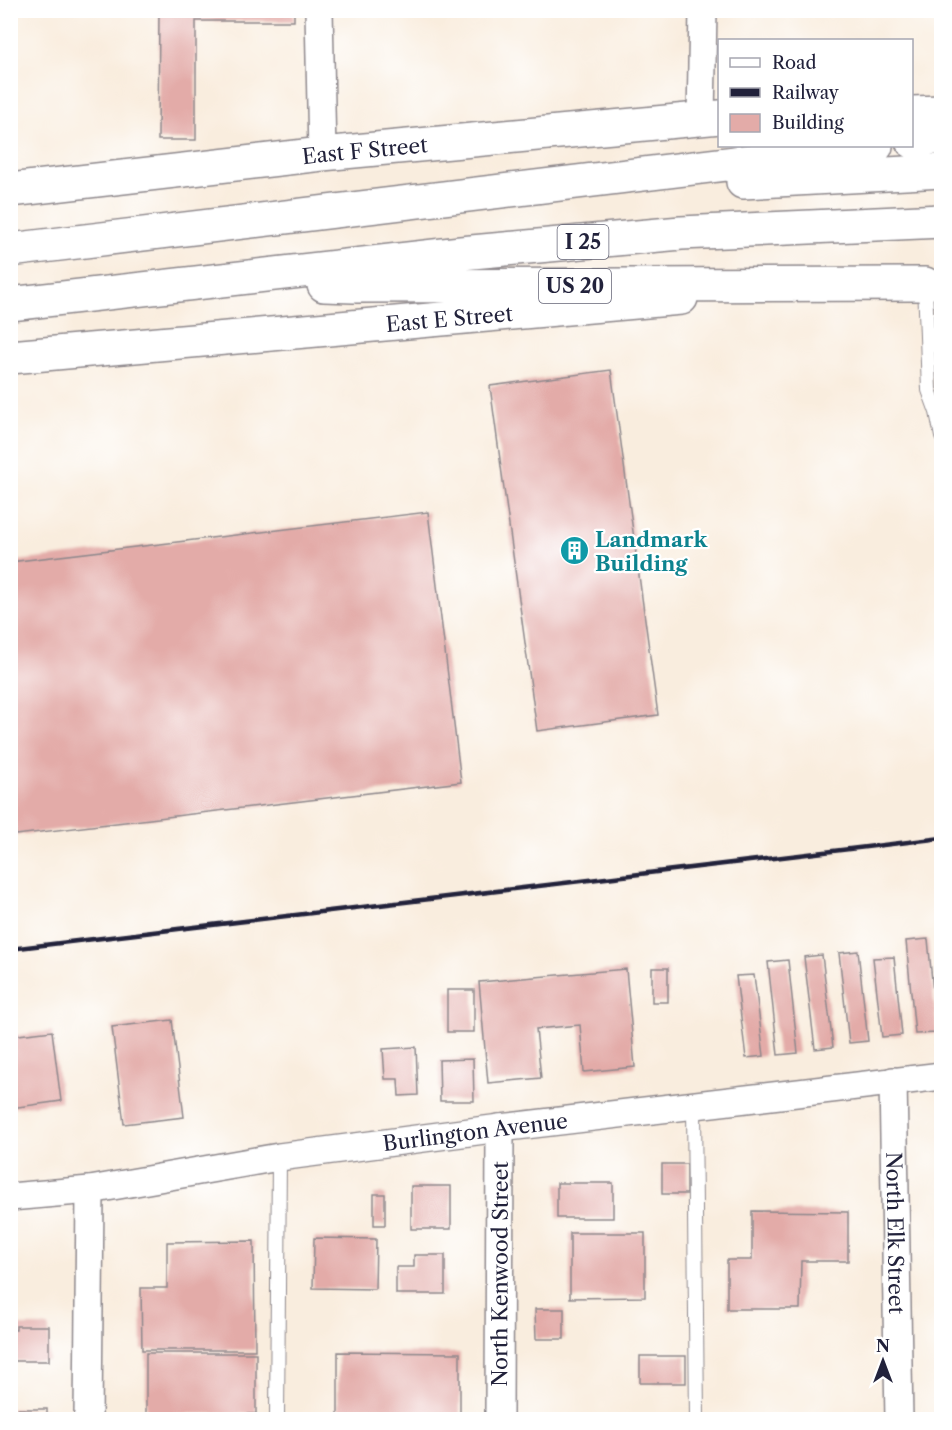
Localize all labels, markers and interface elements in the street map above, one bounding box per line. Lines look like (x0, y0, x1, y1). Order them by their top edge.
legend (718, 39, 913, 147)
text: Road (772, 52, 817, 74)
text: Railway (772, 82, 840, 104)
text: Building (772, 112, 844, 134)
street label: East F Street (301, 132, 429, 169)
road number: I 25 (558, 225, 608, 259)
road number: US 20 (539, 269, 611, 303)
street label: East E Street (385, 300, 514, 336)
place label: Landmark Building (595, 527, 708, 576)
building icon: Landmark Building (558, 535, 590, 567)
street label: Burlington Avenue (381, 1108, 569, 1156)
street label: North Elk Street (882, 1152, 910, 1315)
street label: North Kenwood Street (487, 1161, 512, 1387)
north arrow (853, 1331, 913, 1391)
text: N (876, 1336, 890, 1356)

